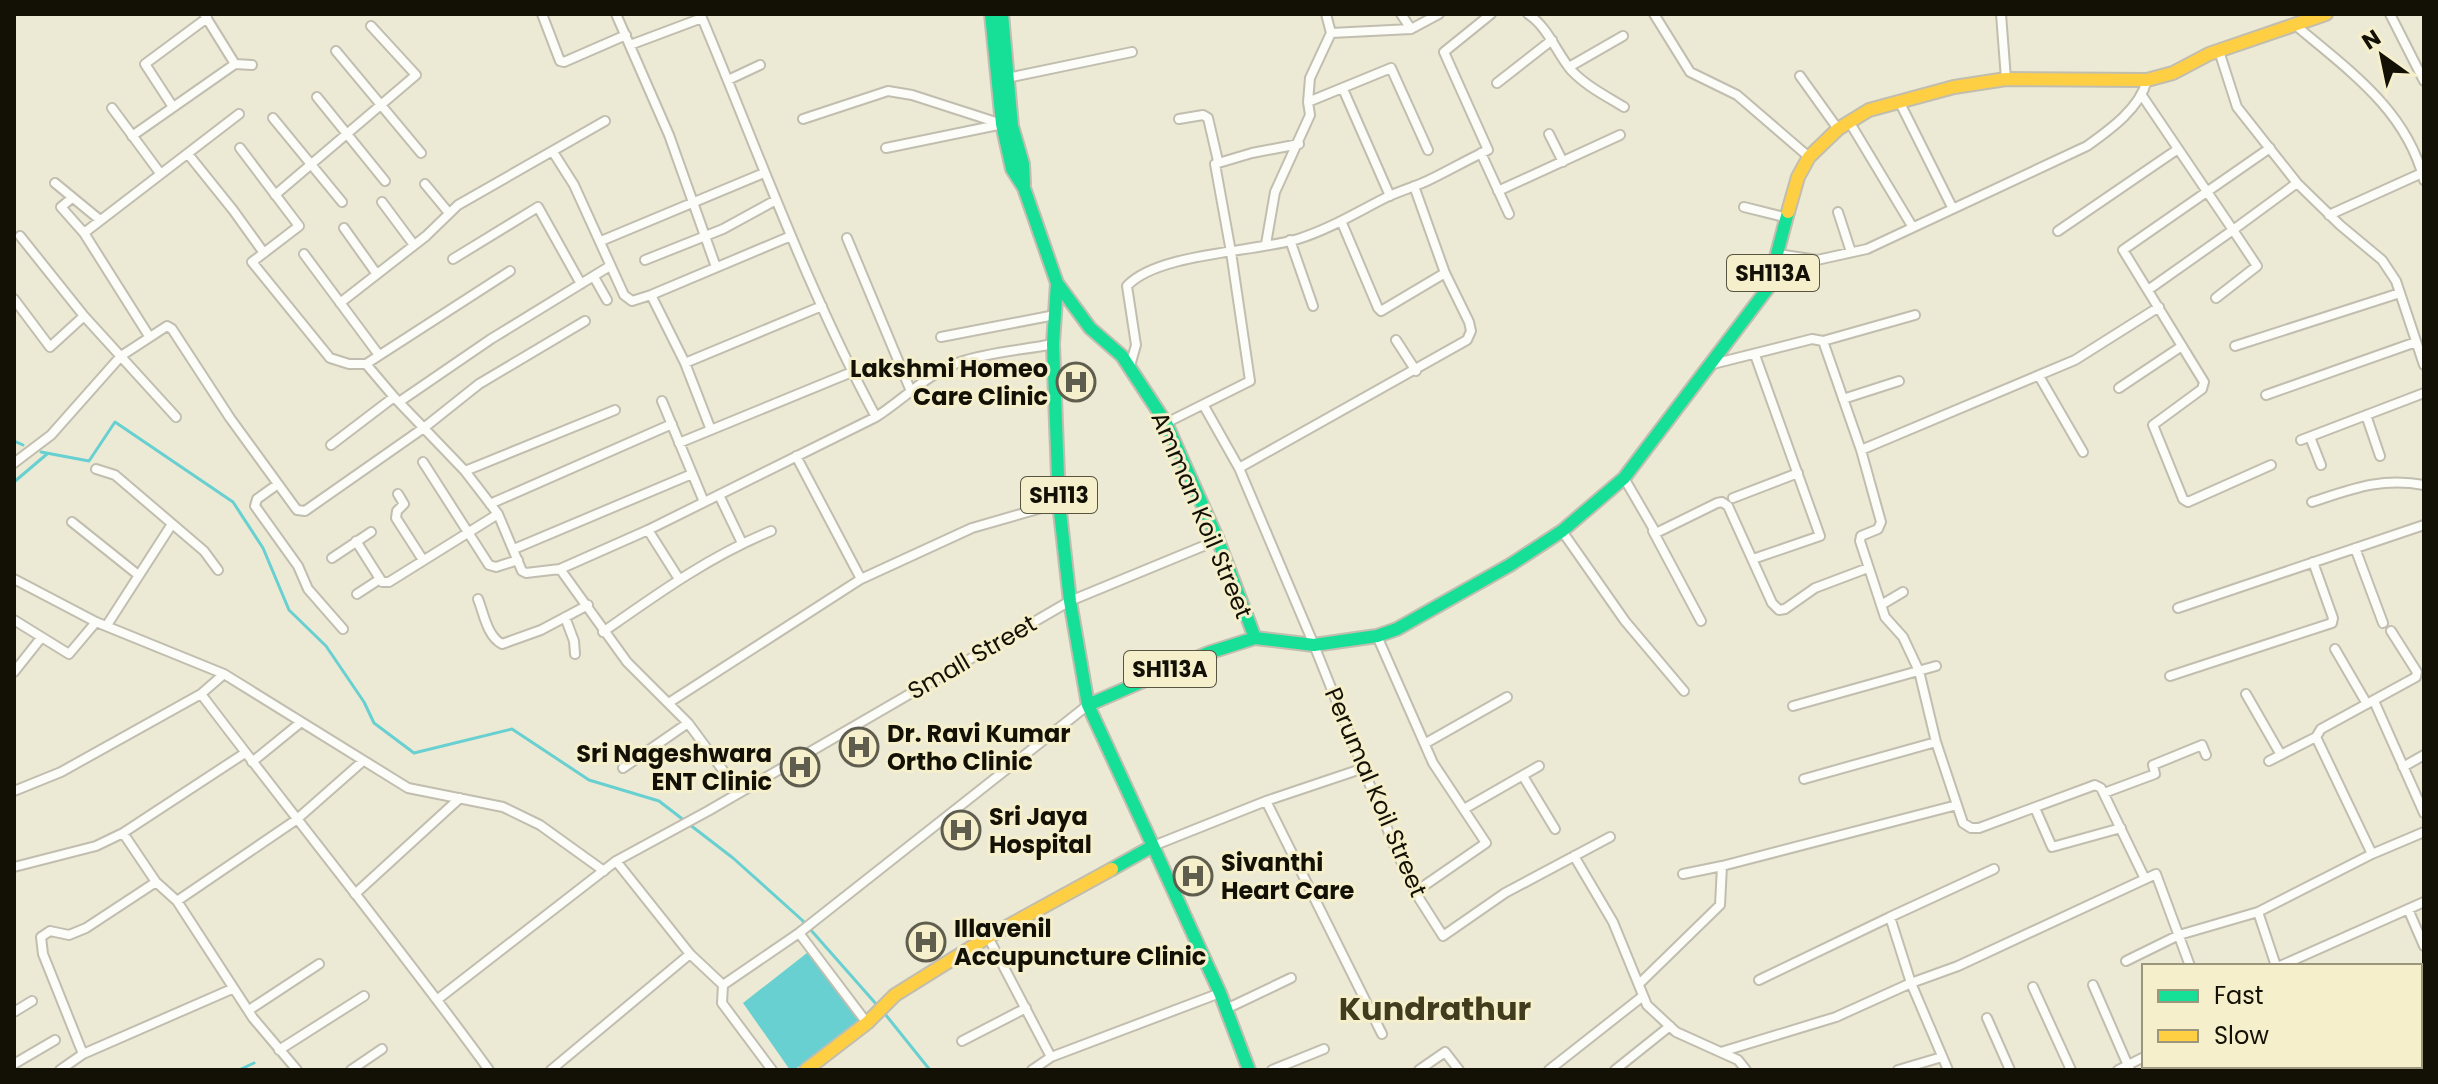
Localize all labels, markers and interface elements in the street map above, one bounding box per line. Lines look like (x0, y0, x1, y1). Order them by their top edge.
north arrow (2342, 16, 2422, 96)
text: N (2356, 22, 2387, 57)
road number: SH113A (1727, 255, 1819, 291)
place label: Lakshmi Homeo Care Clinic (850, 352, 1048, 413)
hospital icon: Lakshmi Homeo Care Clinic (1055, 361, 1097, 403)
street label: Amman Koil Street (1143, 406, 1261, 624)
road number: SH113 (1021, 477, 1097, 513)
street label: Small Street (902, 607, 1042, 707)
road number: SH113A (1124, 651, 1216, 687)
street label: Perumal Koil Street (1317, 682, 1435, 902)
place label: Dr. Ravi Kumar Ortho Clinic (887, 717, 1071, 778)
hospital icon: Dr. Ravi Kumar Ortho Clinic (838, 726, 880, 768)
place label: Sri Nageshwara ENT Clinic (576, 737, 772, 798)
hospital icon: Sri Nageshwara ENT Clinic (779, 746, 821, 788)
place label: Sri Jaya Hospital (989, 800, 1092, 861)
hospital icon: Sri Jaya Hospital (940, 809, 982, 851)
place label: Sivanthi Heart Care (1221, 846, 1355, 907)
hospital icon: Sivanthi Heart Care (1172, 855, 1214, 897)
place label: Illavenil Accupuncture Clinic (954, 912, 1206, 973)
hospital icon: Illavenil Accupuncture Clinic (905, 921, 947, 963)
legend (2142, 964, 2422, 1068)
text: Fast (2214, 979, 2264, 1012)
district label: Kundrathur (1339, 986, 1532, 1031)
text: Slow (2214, 1019, 2269, 1052)

